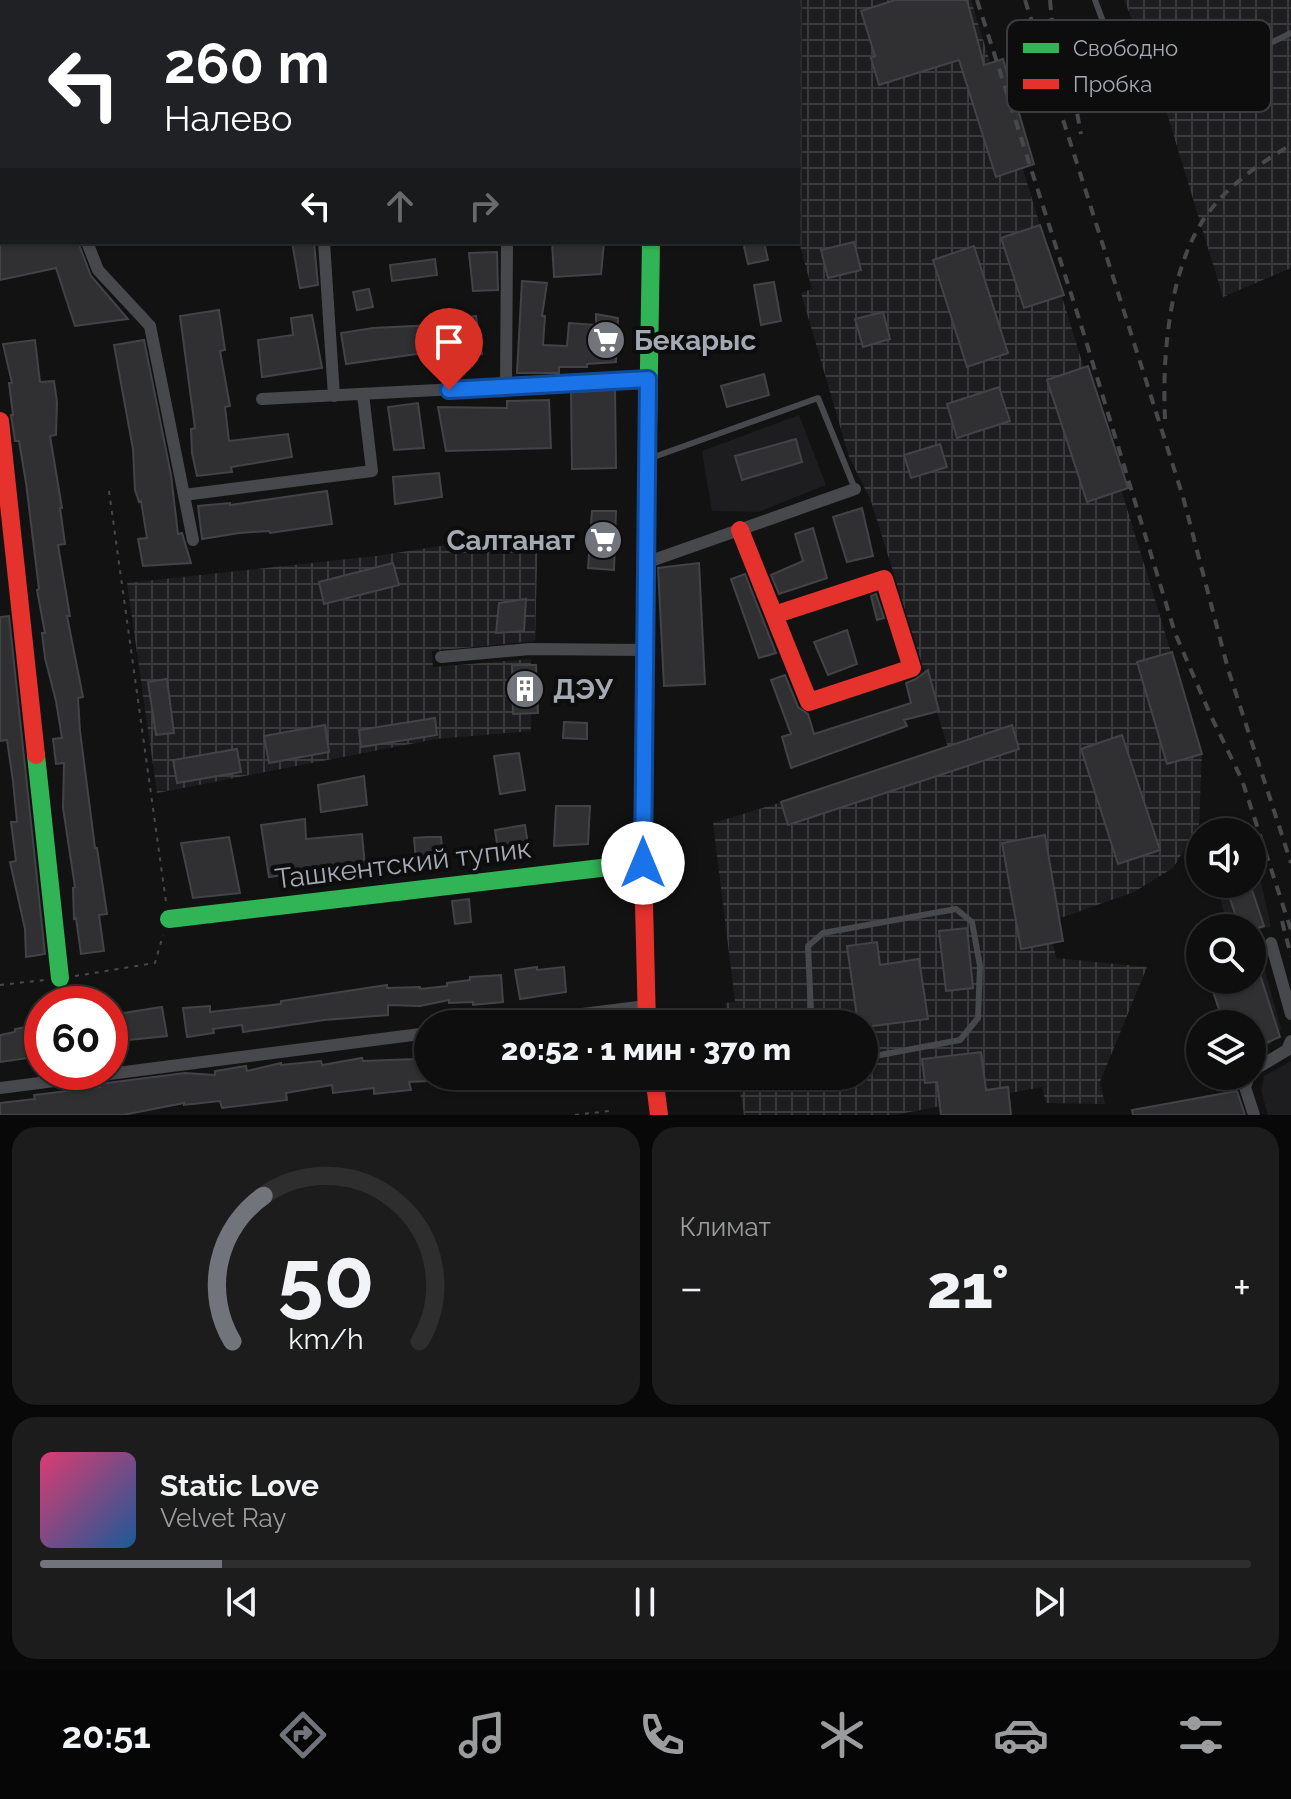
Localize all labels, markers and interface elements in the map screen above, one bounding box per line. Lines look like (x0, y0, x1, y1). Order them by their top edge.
legend (1007, 20, 1271, 112)
text: 260 m (164, 30, 330, 96)
icon: left (32, 32, 136, 136)
text: Свободно (1073, 35, 1178, 61)
text: Пробка (1073, 71, 1152, 97)
text: Налево (164, 97, 292, 139)
icon: left (294, 184, 338, 228)
icon: ahead (378, 184, 422, 228)
icon: right (462, 184, 506, 228)
pin (415, 308, 483, 390)
supermarket icon: Бекарыс (585, 319, 627, 361)
icon: arrive (427, 320, 471, 364)
place label: Бекарыс (634, 324, 756, 357)
supermarket icon: Салтанат (582, 519, 624, 561)
place label: Салтанат (446, 524, 575, 557)
building icon: ДЭУ (504, 668, 546, 710)
place label: ДЭУ (553, 673, 614, 706)
map controls (1186, 818, 1266, 1090)
button: sound (1186, 818, 1266, 898)
position arrow (601, 821, 685, 905)
street label: Ташкентский тупик (273, 831, 533, 896)
button: search (1186, 914, 1266, 994)
speed limit sign: 60 (24, 986, 128, 1090)
button: layers (1186, 1010, 1266, 1090)
text: 20:52 · 1 мин · 370 m (501, 1032, 791, 1067)
text: Климат (680, 1212, 771, 1242)
text: 50 (277, 1230, 374, 1327)
text: 21° (927, 1252, 1009, 1322)
text: − (680, 1262, 703, 1313)
text: + (1233, 1262, 1251, 1313)
text: km/h (288, 1322, 363, 1356)
text: Static Love (160, 1468, 319, 1503)
text: Velvet Ray (160, 1503, 286, 1533)
icon: previous (220, 1580, 264, 1624)
icon: pause (623, 1580, 667, 1624)
icon: next (1027, 1580, 1071, 1624)
icon: directions (275, 1707, 331, 1763)
icon: music (454, 1707, 510, 1763)
icon: phone (634, 1707, 690, 1763)
icon: climate (814, 1707, 870, 1763)
icon: car (993, 1707, 1049, 1763)
icon: filters (1173, 1707, 1229, 1763)
text: 20:51 (62, 1714, 151, 1756)

